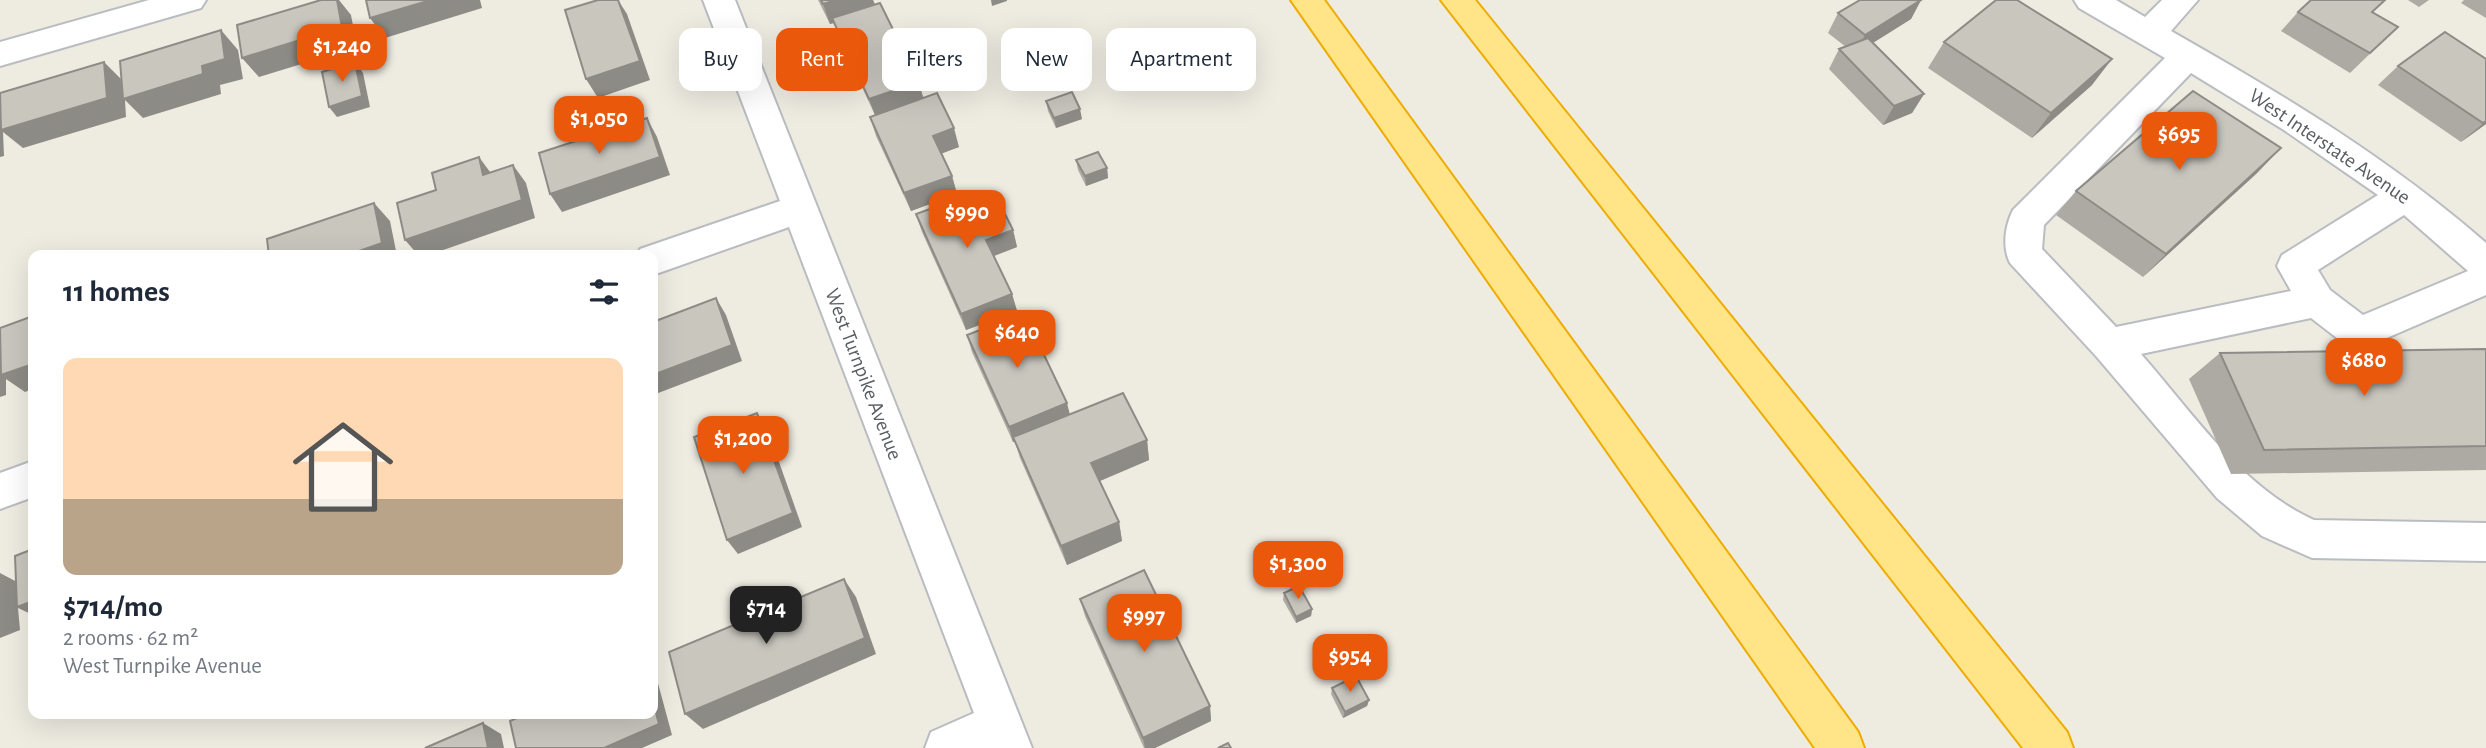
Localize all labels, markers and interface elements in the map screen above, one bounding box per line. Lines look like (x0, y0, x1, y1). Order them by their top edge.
pin: $1,240 (285, 24, 399, 84)
chip: Buy (679, 28, 762, 91)
chip: Rent (776, 28, 868, 91)
chip: Filters (882, 28, 987, 91)
chip: New (1001, 28, 1092, 91)
chip: Apartment (1106, 28, 1256, 91)
text: $1,240 (313, 35, 371, 58)
street label: West Interstate Avenue (2245, 85, 2414, 208)
pin: $1,050 (542, 96, 656, 156)
text: $1,050 (570, 107, 628, 130)
pin: $695 (2138, 113, 2220, 172)
text: $695 (2158, 123, 2200, 146)
pin: $990 (926, 190, 1008, 250)
text: $990 (945, 201, 989, 224)
icon: filters (585, 273, 623, 311)
text: 11 homes (63, 277, 170, 307)
street label: West Turnpike Avenue (821, 286, 906, 463)
pin: $640 (976, 310, 1058, 370)
text: $640 (994, 321, 1040, 344)
pin: $680 (2323, 338, 2405, 398)
text: $680 (2342, 349, 2386, 372)
icon: home (280, 404, 406, 530)
pin: $1,200 (686, 416, 800, 476)
text: $1,200 (714, 427, 772, 450)
pin: $1,300 (1241, 542, 1355, 601)
text: $1,300 (1269, 552, 1327, 575)
pin: $714 (725, 586, 807, 646)
text: $714/mo (63, 592, 163, 622)
pin: $997 (1103, 594, 1185, 654)
text: $714 (746, 597, 786, 620)
text: $997 (1123, 605, 1165, 628)
text: 2 rooms · 62 m² (63, 627, 198, 650)
pin: $954 (1309, 634, 1391, 694)
text: $954 (1329, 645, 1371, 668)
text: West Turnpike Avenue (63, 655, 262, 678)

